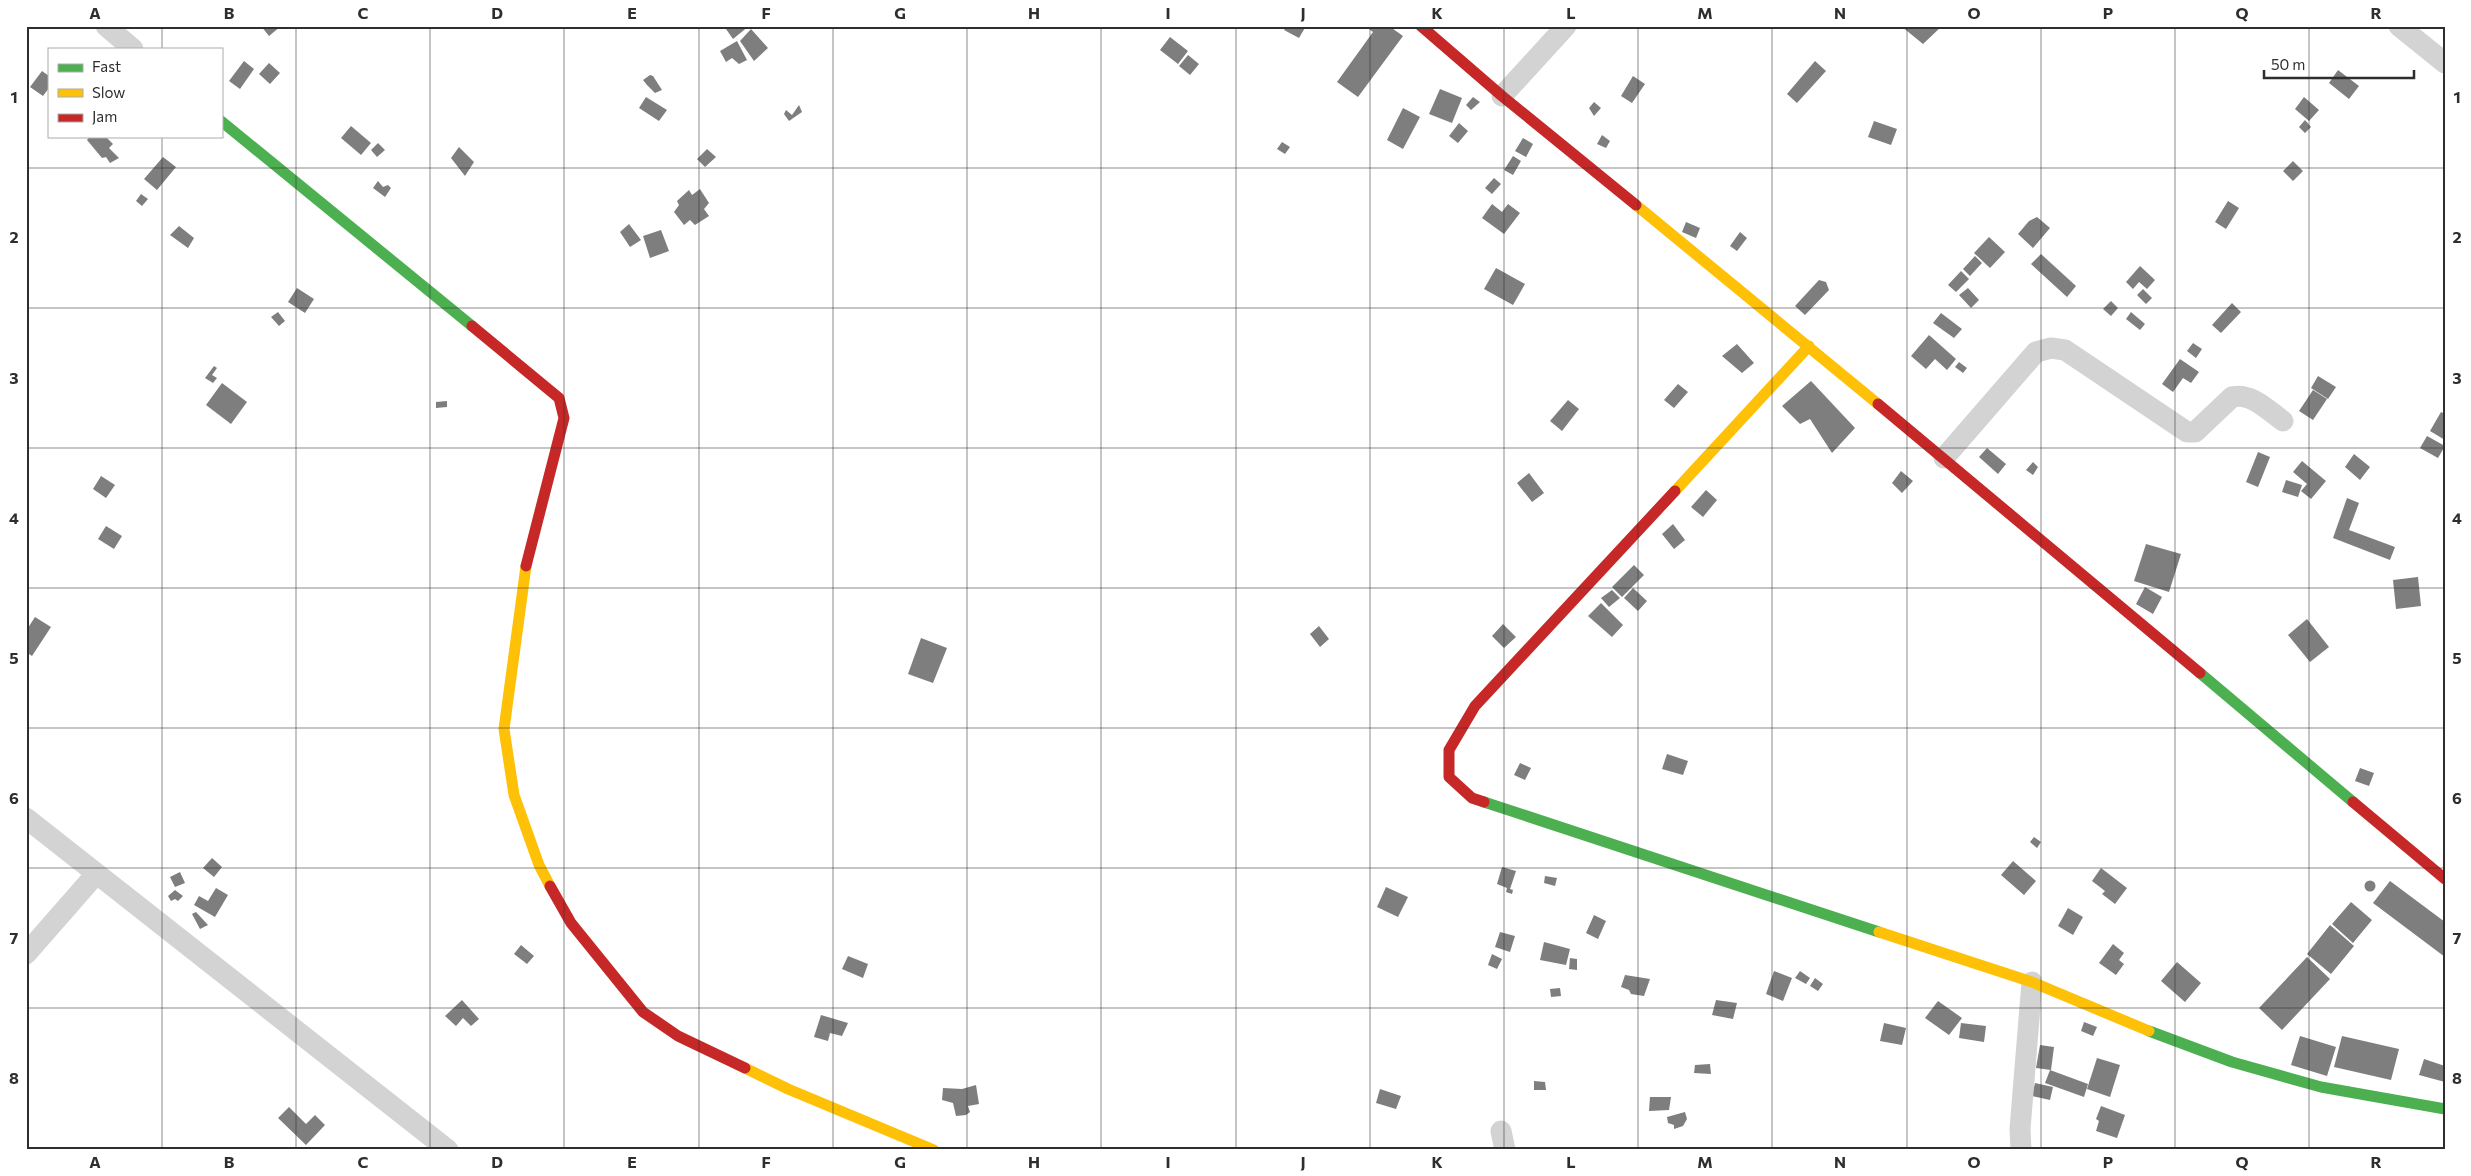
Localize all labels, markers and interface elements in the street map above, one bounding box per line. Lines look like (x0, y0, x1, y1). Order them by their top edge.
text: A (89, 3, 101, 22)
text: B (224, 3, 235, 22)
text: C (358, 3, 369, 22)
text: D (491, 3, 503, 22)
text: E (627, 3, 637, 22)
text: F (761, 3, 771, 22)
text: G (894, 3, 906, 22)
text: H (1028, 3, 1040, 22)
text: I (1165, 3, 1171, 22)
text: J (1300, 3, 1306, 22)
text: K (1431, 3, 1443, 22)
text: L (1566, 3, 1576, 22)
text: M (1697, 3, 1713, 22)
text: N (1834, 3, 1846, 22)
text: O (1967, 3, 1981, 22)
text: P (2103, 3, 2113, 22)
text: Q (2235, 3, 2249, 22)
text: R (2370, 3, 2382, 22)
legend (48, 48, 222, 138)
scale bar (2264, 48, 2414, 80)
text: 50 m (2271, 55, 2305, 73)
text: Fast (92, 57, 121, 75)
text: Slow (92, 83, 125, 101)
text: 1 (10, 87, 18, 106)
text: 1 (2453, 87, 2461, 106)
text: Jam (92, 107, 117, 125)
text: 2 (9, 227, 19, 246)
text: 2 (2452, 227, 2462, 246)
text: 3 (9, 368, 19, 387)
text: 3 (2452, 368, 2462, 387)
text: 4 (9, 508, 19, 527)
text: 4 (2452, 508, 2462, 527)
text: 5 (9, 648, 19, 667)
text: 5 (2452, 648, 2462, 667)
text: 6 (9, 788, 19, 807)
text: 6 (2452, 788, 2462, 807)
text: 7 (10, 928, 19, 947)
text: 7 (2453, 928, 2462, 947)
text: 8 (9, 1068, 19, 1087)
text: 8 (2452, 1068, 2462, 1087)
text: A (89, 1152, 101, 1171)
text: B (224, 1152, 235, 1171)
text: C (358, 1152, 369, 1171)
text: D (491, 1152, 503, 1171)
text: E (627, 1152, 637, 1171)
text: F (761, 1152, 771, 1171)
text: G (894, 1152, 906, 1171)
text: H (1028, 1152, 1040, 1171)
text: I (1165, 1152, 1171, 1171)
text: J (1300, 1152, 1306, 1171)
text: K (1431, 1152, 1443, 1171)
text: L (1566, 1152, 1576, 1171)
text: M (1697, 1152, 1713, 1171)
text: N (1834, 1152, 1846, 1171)
text: O (1967, 1152, 1981, 1171)
text: P (2103, 1152, 2113, 1171)
text: Q (2235, 1152, 2249, 1171)
text: R (2370, 1152, 2382, 1171)

